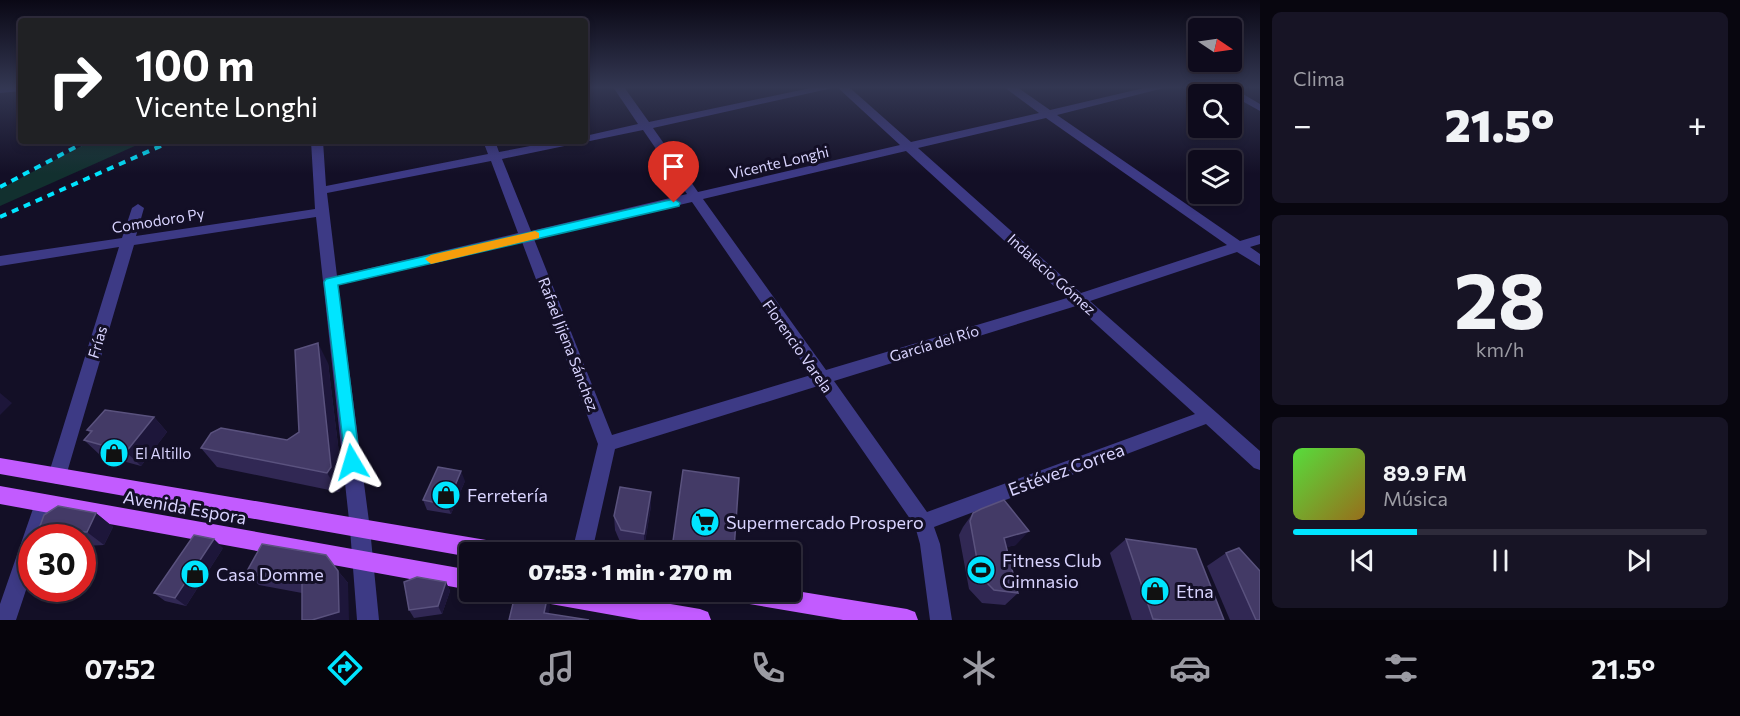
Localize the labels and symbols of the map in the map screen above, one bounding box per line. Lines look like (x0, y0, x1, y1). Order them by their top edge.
north arrow (1188, 18, 1242, 72)
pin (648, 141, 699, 203)
street label: Vicente Longhi (727, 142, 831, 182)
street label: Comodoro Py (110, 204, 206, 236)
street label: Indalecio Gómez (1004, 230, 1100, 318)
street label: Rafael Jijena Sánchez (535, 275, 603, 413)
street label: Florencio Varela (759, 296, 837, 396)
street label: García del Río (887, 321, 981, 365)
street label: Frías (84, 323, 110, 360)
position arrow (320, 430, 384, 494)
shop icon: El Altillo (98, 437, 130, 469)
street label: Estévez Correa (1005, 438, 1127, 500)
place label: El Altillo (135, 444, 191, 462)
shop icon: Ferretería (430, 479, 462, 511)
place label: Ferretería (467, 484, 548, 506)
street label: Avenida Espora (122, 485, 248, 529)
supermarket icon: Supermercado Prospero (689, 506, 721, 538)
place label: Supermercado Prospero (726, 511, 924, 533)
speed limit sign: 30 (18, 524, 96, 602)
place label: Fitness Club Gimnasio (1002, 549, 1102, 592)
sports icon: Fitness Club Gimnasio (965, 554, 997, 586)
shop icon: Casa Domme (179, 558, 211, 590)
place label: Casa Domme (216, 563, 324, 585)
shop icon: Etna (1139, 575, 1171, 607)
place label: Etna (1176, 580, 1214, 602)

